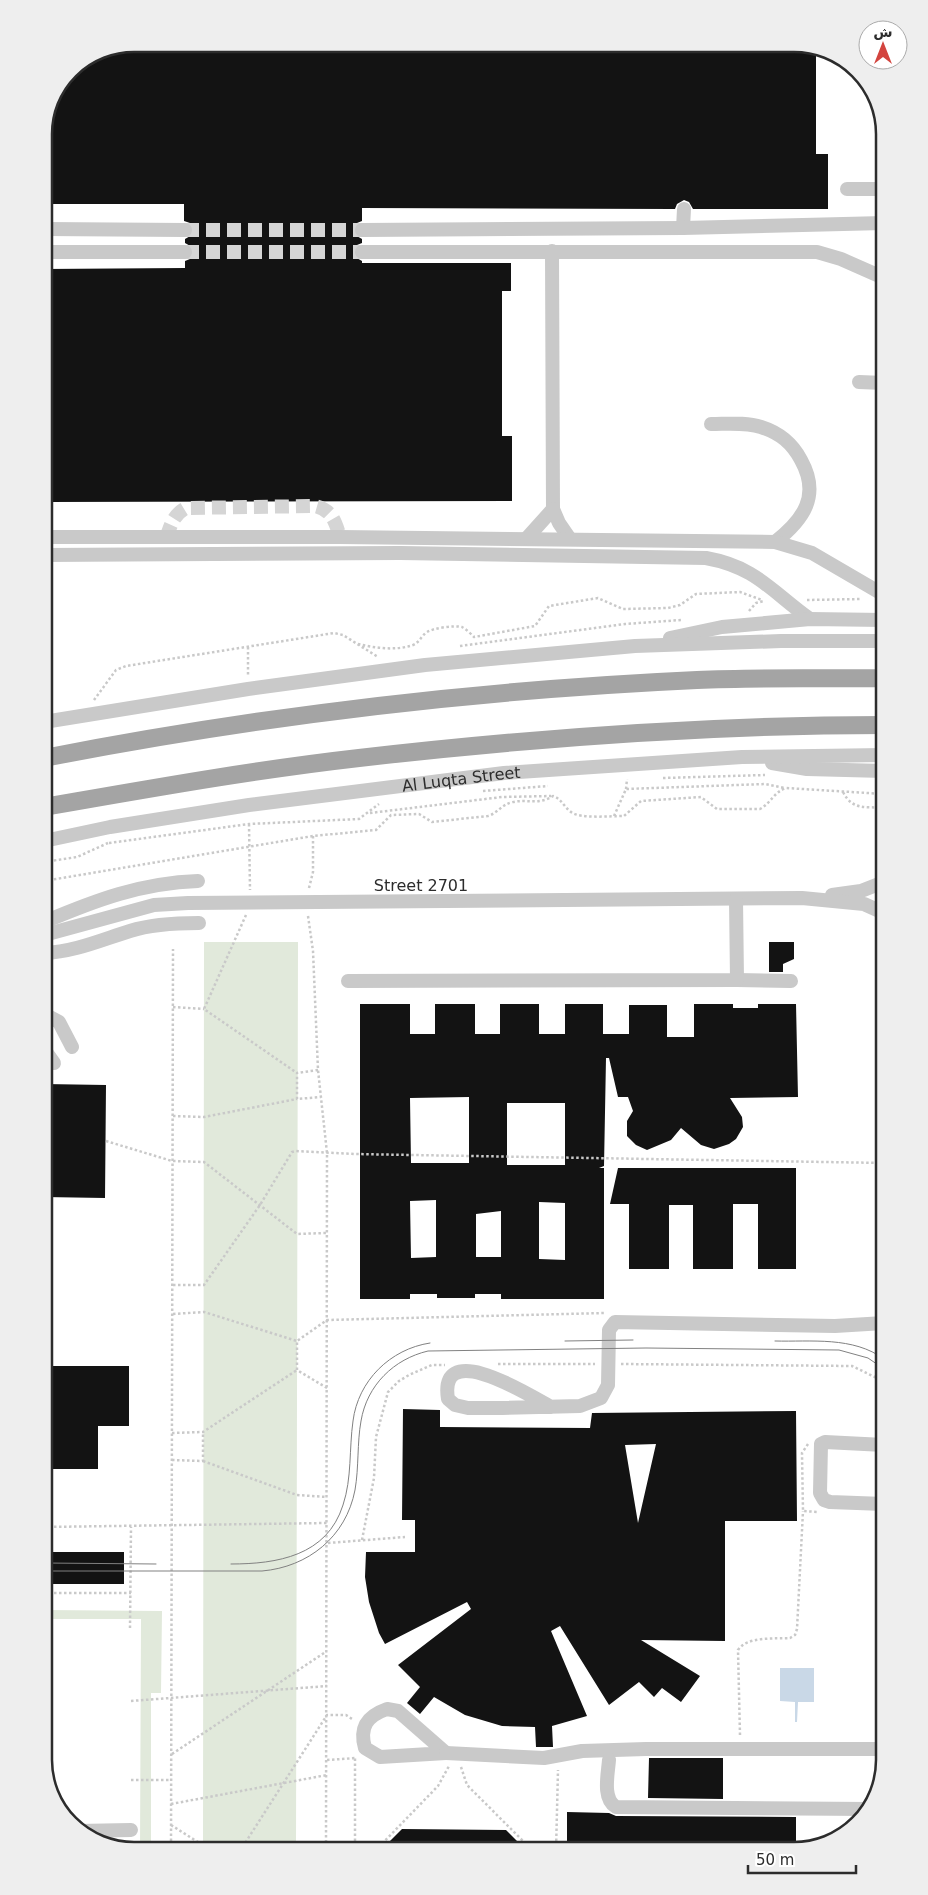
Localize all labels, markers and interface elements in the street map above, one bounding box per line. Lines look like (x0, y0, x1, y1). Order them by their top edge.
north arrow (858, 20, 908, 70)
text: ش (873, 24, 893, 40)
street label: Al Luqta Street (401, 762, 521, 795)
street label: Street 2701 (374, 876, 468, 895)
scale bar (748, 1842, 856, 1874)
text: 50 m (756, 1851, 794, 1869)

